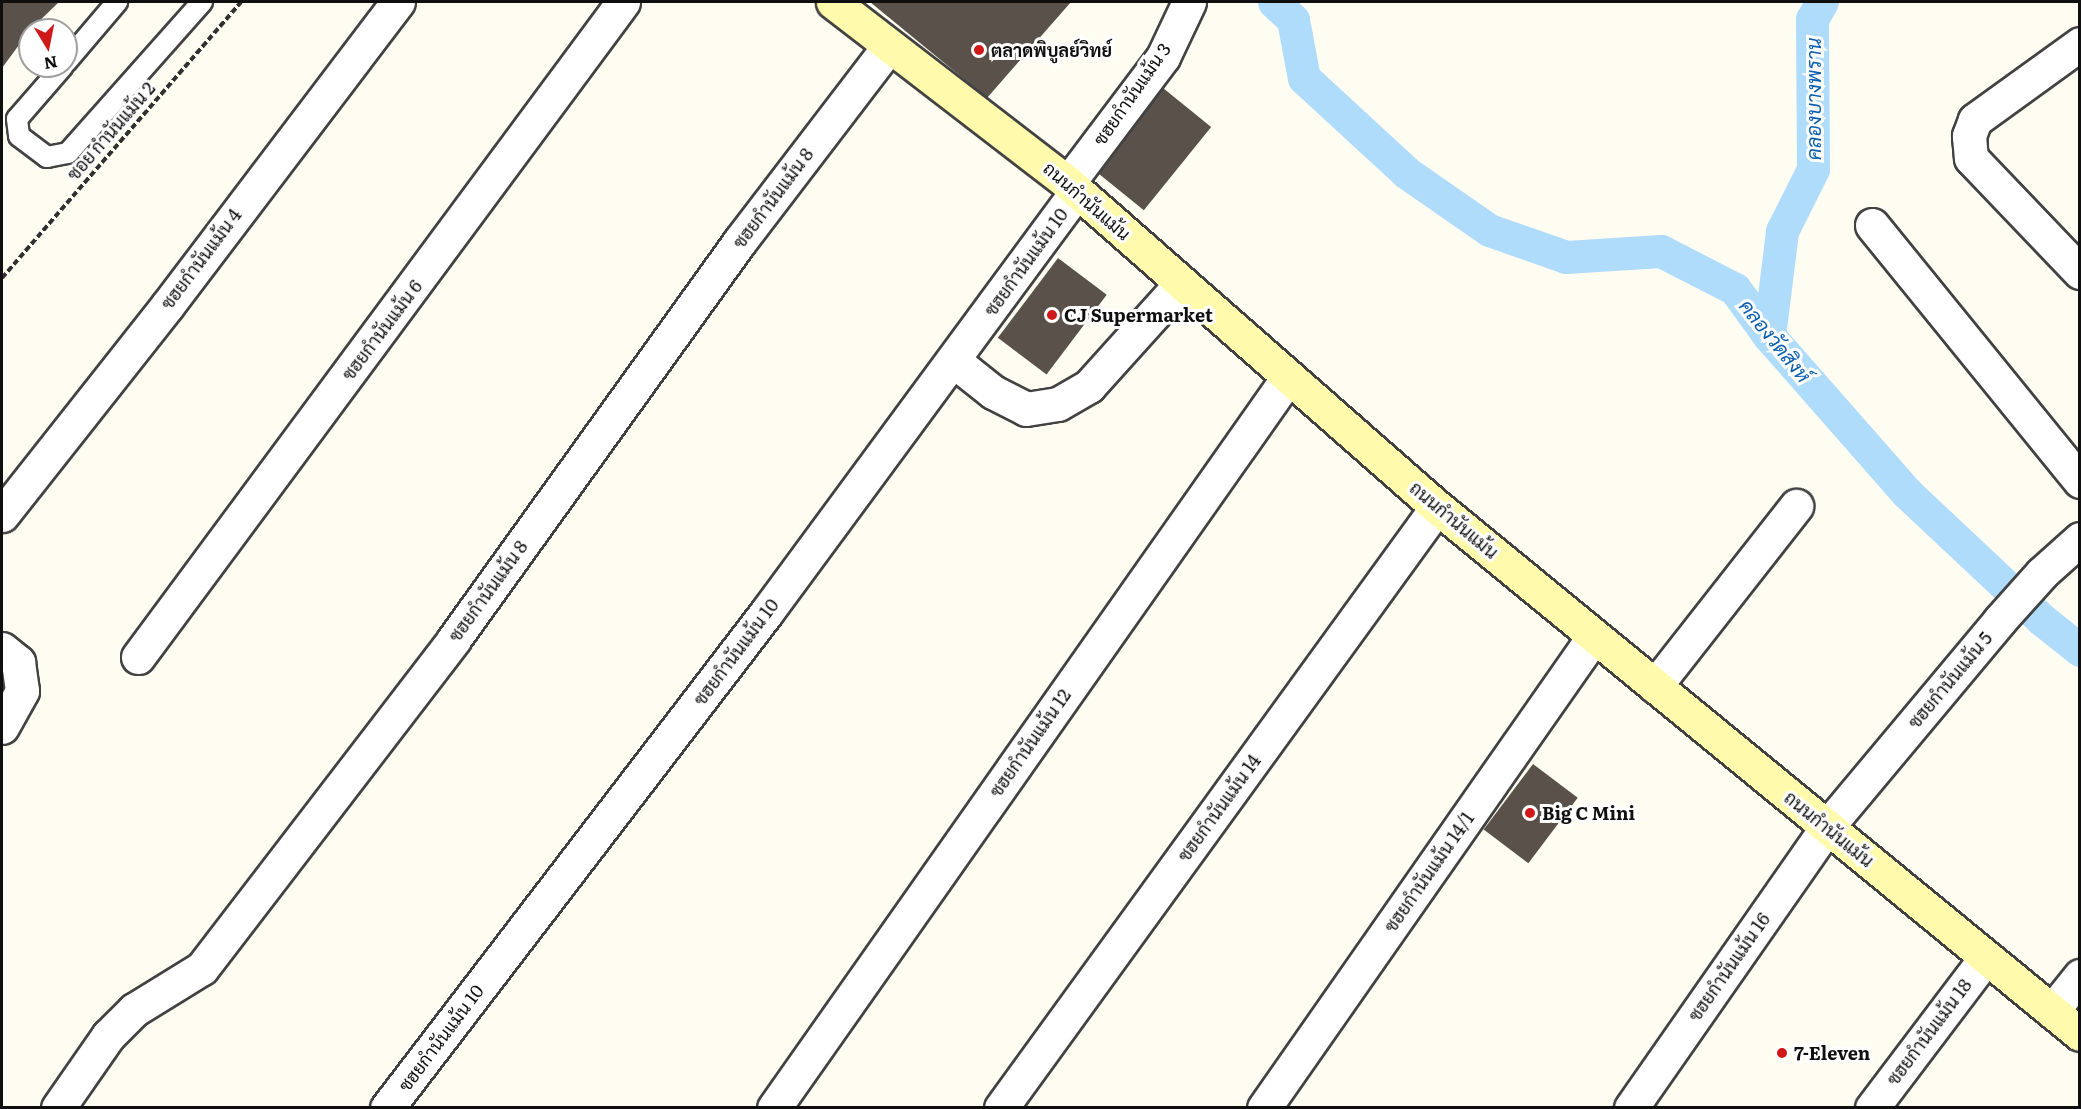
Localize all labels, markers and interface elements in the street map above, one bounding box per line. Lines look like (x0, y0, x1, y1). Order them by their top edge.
north arrow (18, 18, 78, 78)
water label: คลองบางพราน (1800, 38, 1824, 160)
place label: ตลาดพิบูลย์วิทย์ (991, 39, 1112, 61)
street label: ซฮยกำนันแม้น 3 (1089, 39, 1175, 149)
marker: ตลาดพิบูลย์วิทย์ (972, 43, 986, 57)
text: N (42, 51, 59, 77)
street label: ซอย กำนันแม้น 2 (62, 77, 160, 185)
street label: ซฮยกำนันแม้น 8 (728, 144, 818, 252)
street label: ถนนกำนันแม้น (1039, 157, 1135, 245)
street label: ซฮยกำนันแม้น 10 (980, 204, 1072, 320)
street label: ซฮยกำนันแม้น 4 (156, 205, 246, 313)
street label: ซฮยกำนันแม้น 6 (337, 276, 427, 384)
water label: คลองวัดสิงห์ (1735, 294, 1817, 386)
place label: CJ Supermarket (1064, 304, 1213, 326)
marker: CJ Supermarket (1045, 308, 1059, 322)
street label: ถนนกำนันแม้น (1406, 477, 1502, 563)
street label: ซฮยกำนันแม้น 8 (444, 536, 532, 646)
street label: ซฮยกำนันแม้น 10 (689, 594, 783, 710)
street label: ซฮยกำนันแม้น 5 (1903, 627, 1997, 733)
street label: ซฮยกำนันแม้น 12 (985, 685, 1075, 801)
street label: ซฮยกำนันแม้น 14 (1173, 750, 1265, 866)
street label: ถนนกำนันแม้น (1780, 787, 1878, 871)
place label: Big C Mini (1542, 802, 1635, 824)
marker: Big C Mini (1523, 806, 1537, 820)
street label: ซฮยกำนันแม้น 14/1 (1380, 808, 1478, 936)
street label: ซฮยกำนันแม้น 16 (1684, 909, 1774, 1025)
street label: ซฮยกำนันแม้น 18 (1882, 975, 1976, 1089)
street label: ซฮยกำนันแม้น 10 (394, 980, 488, 1096)
place label: 7-Eleven (1794, 1042, 1870, 1064)
marker: 7-Eleven (1775, 1046, 1789, 1060)

